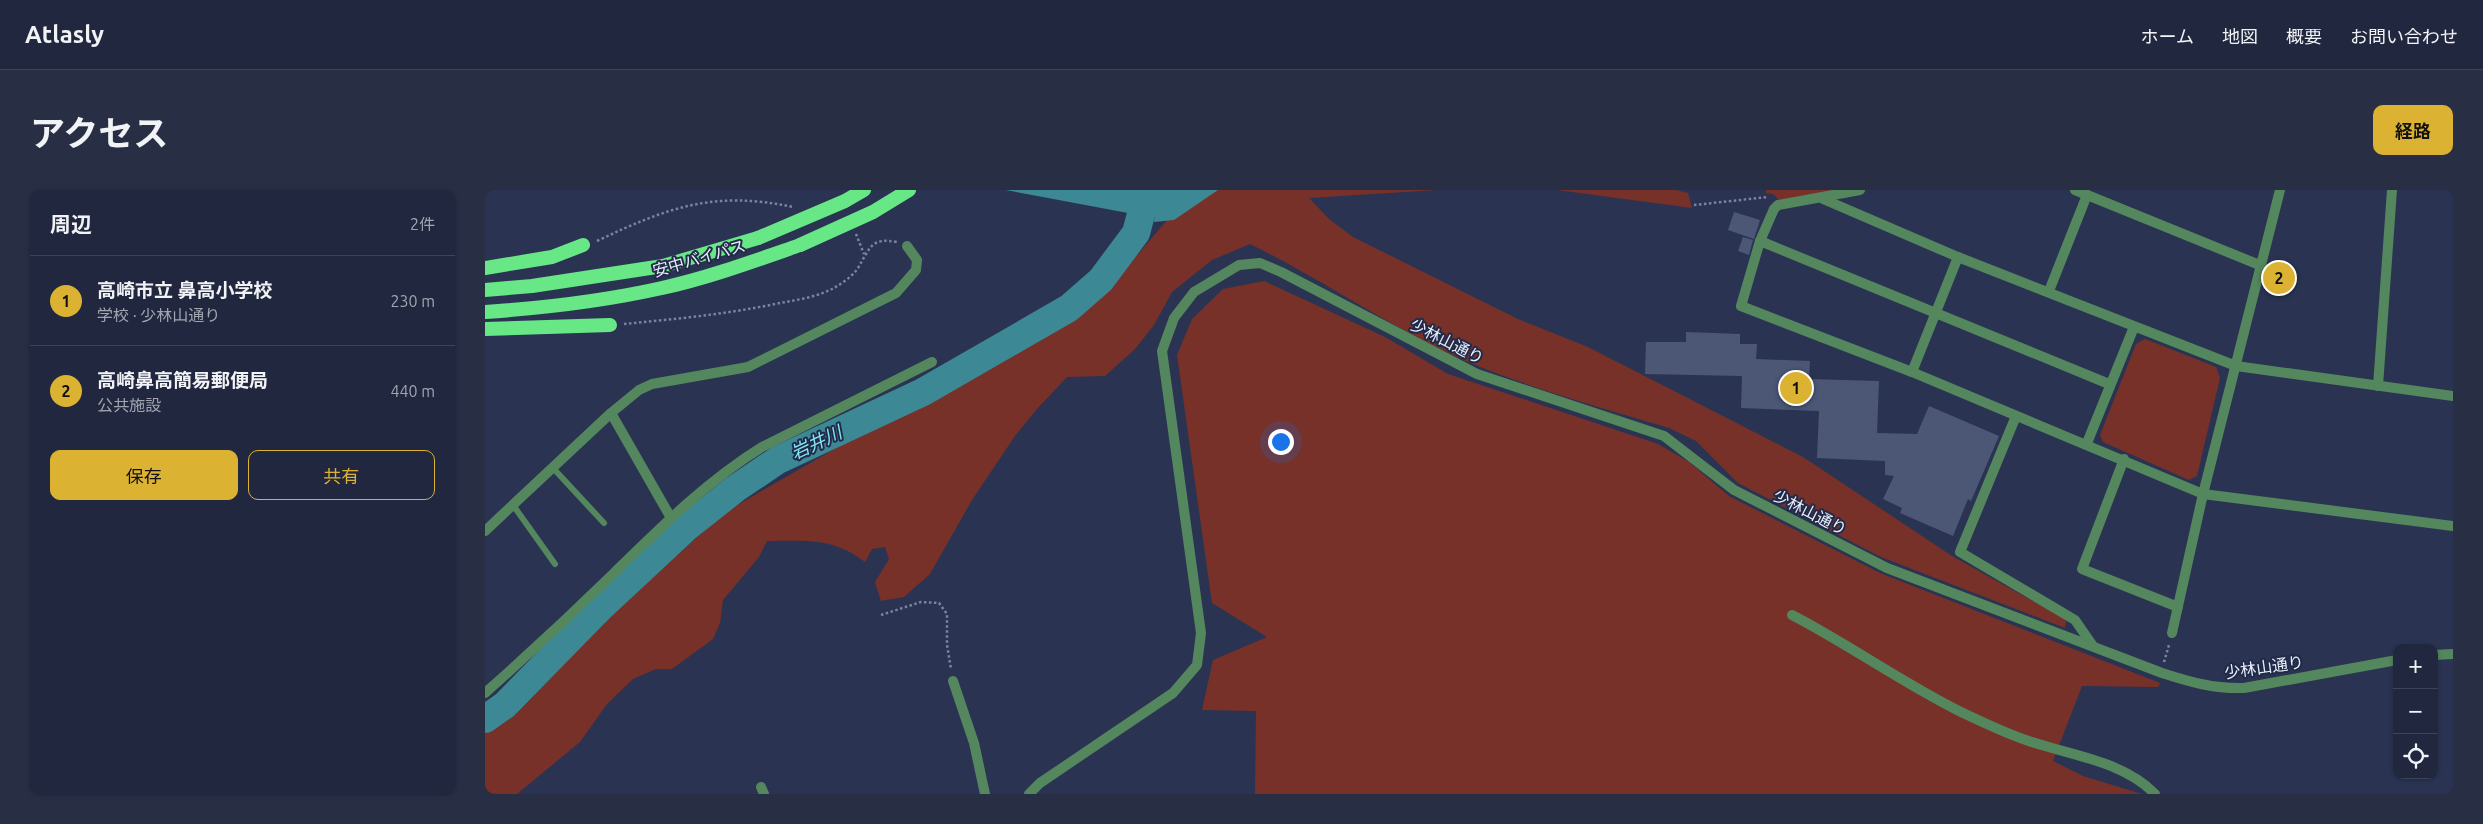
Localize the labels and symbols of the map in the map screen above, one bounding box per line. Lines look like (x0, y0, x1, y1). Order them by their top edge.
street label: 安中バイパス (651, 236, 747, 280)
pin: 2 (2263, 259, 2295, 297)
street label: 少林山通り (1407, 315, 1487, 367)
pin: 1 (1780, 369, 1812, 407)
water label: 岩井川 (787, 421, 847, 462)
your location (1268, 429, 1294, 455)
street label: 少林山通り (1770, 486, 1850, 538)
street label: 少林山通り (2223, 653, 2305, 681)

